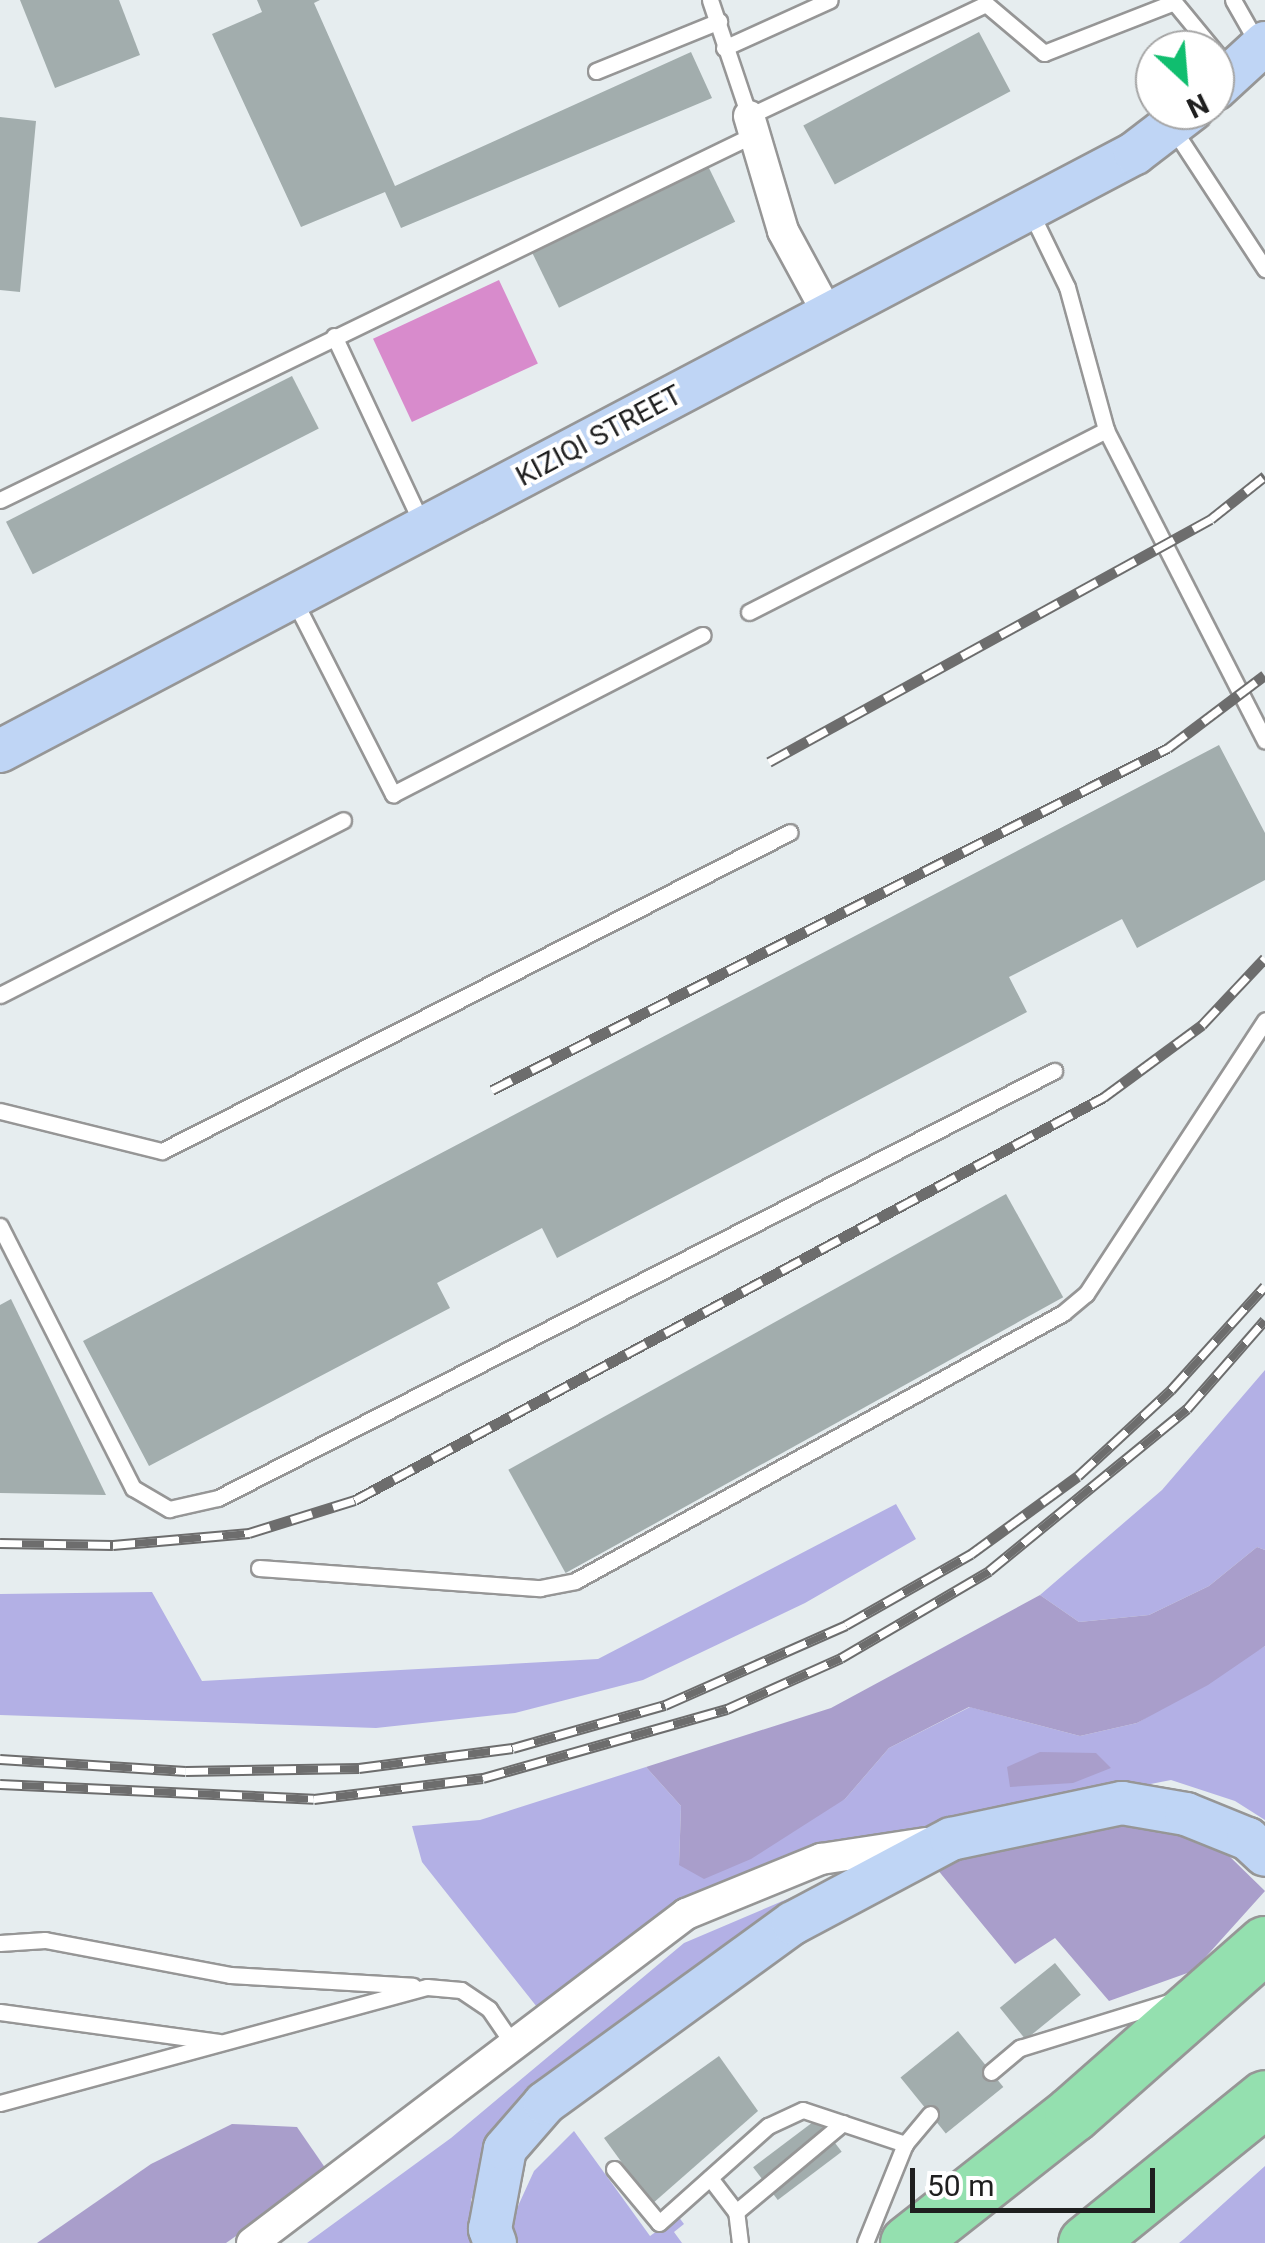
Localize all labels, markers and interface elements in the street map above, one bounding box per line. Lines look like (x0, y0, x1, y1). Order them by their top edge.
north arrow (1135, 30, 1235, 130)
text: N (1181, 86, 1214, 125)
street label: KIZIQI STREET (510, 378, 688, 494)
scale bar (915, 2148, 1160, 2210)
text: 50 m (927, 2168, 994, 2203)

